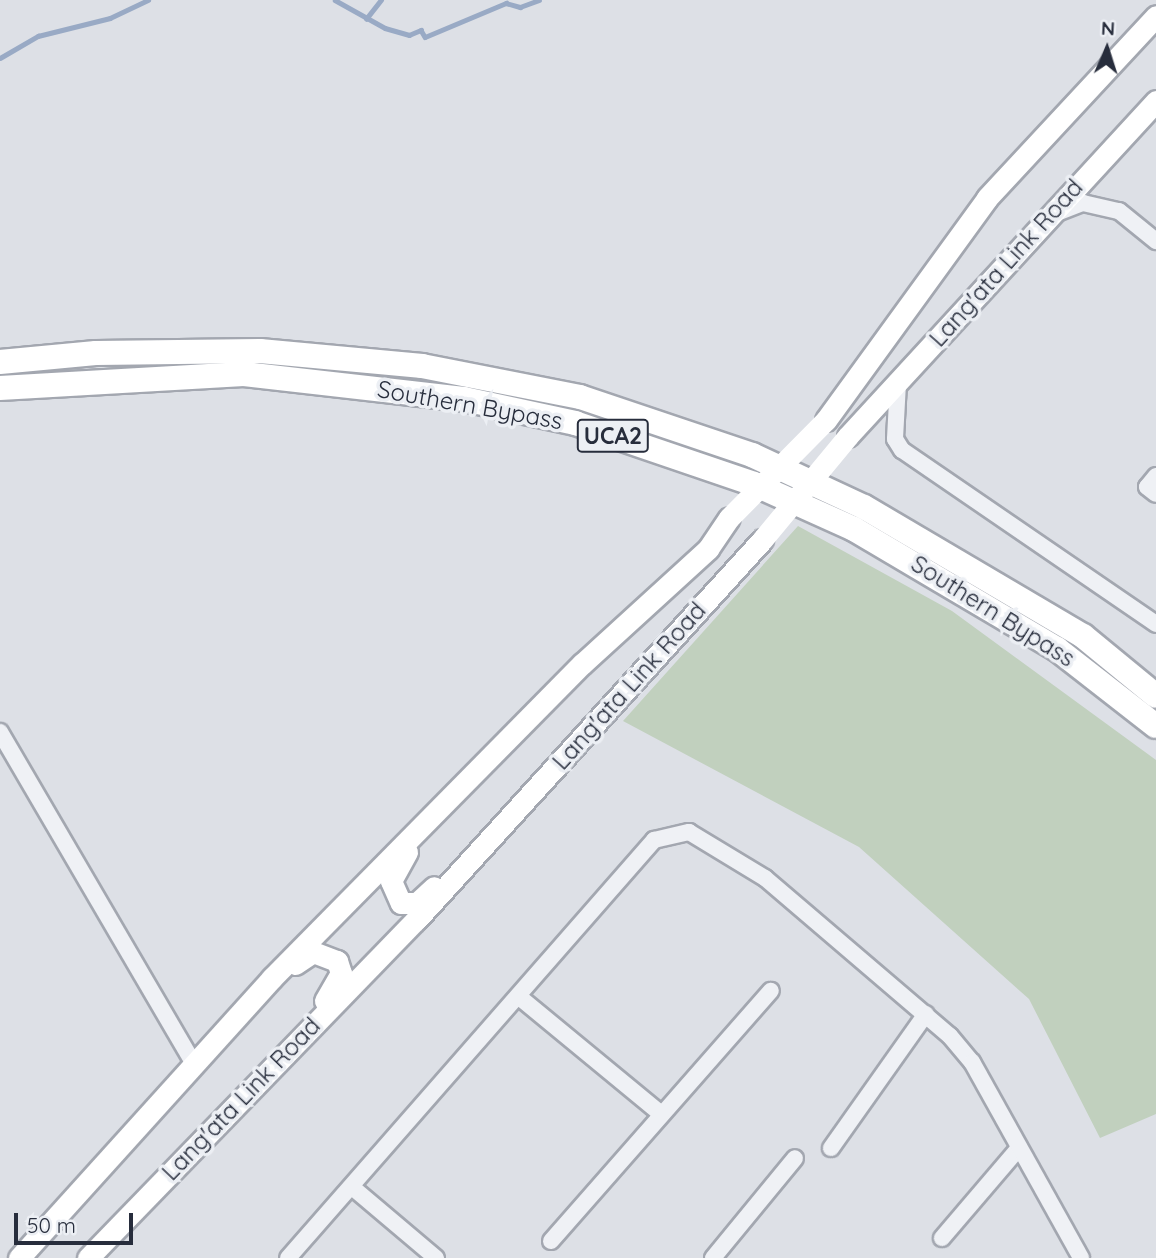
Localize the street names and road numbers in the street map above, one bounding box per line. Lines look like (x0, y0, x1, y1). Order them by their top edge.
street label: Lang'ata Link Road (923, 173, 1089, 353)
street label: Southern Bypass (375, 375, 565, 435)
road number: UCA2 (576, 416, 650, 456)
street label: Southern Bypass (906, 549, 1080, 673)
street label: Lang'ata Link Road (546, 596, 712, 776)
street label: Lang'ata Link Road (156, 1012, 326, 1186)

